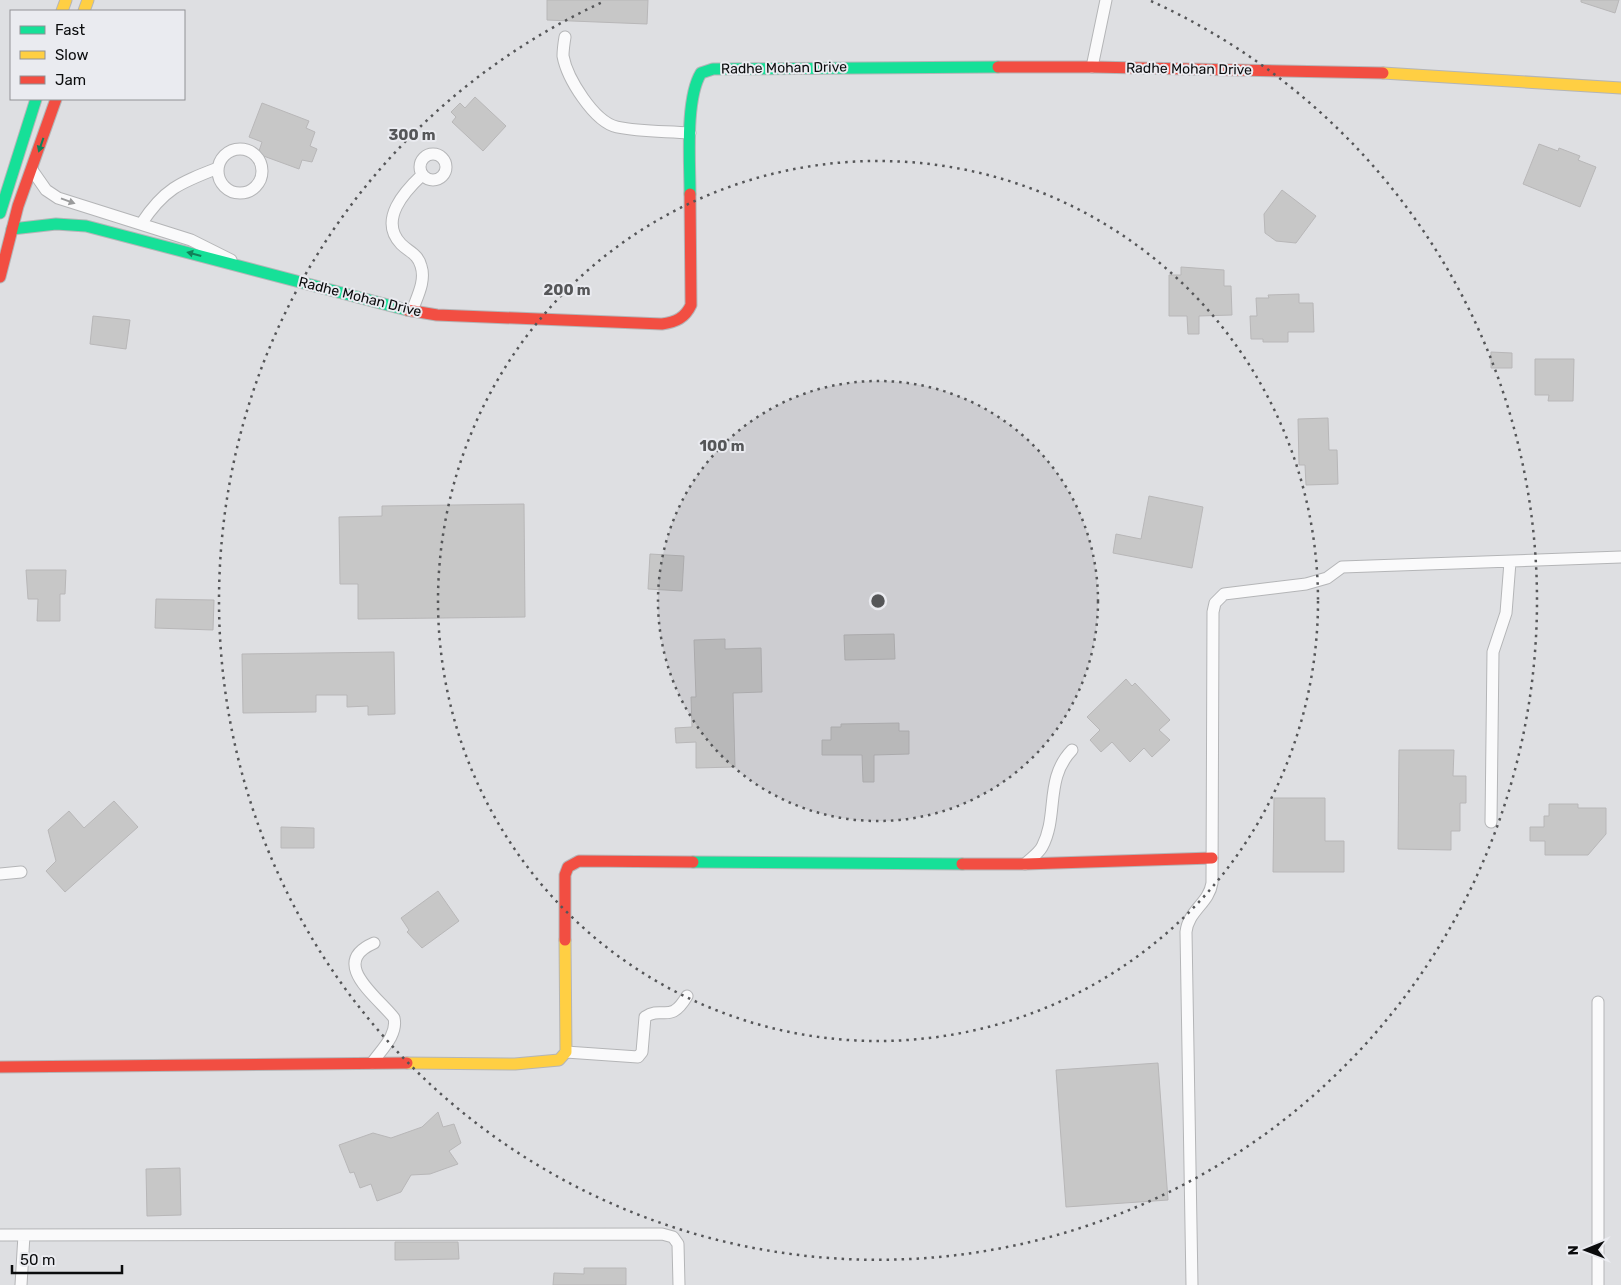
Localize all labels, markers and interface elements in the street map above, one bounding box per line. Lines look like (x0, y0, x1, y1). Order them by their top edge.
legend (10, 10, 185, 100)
text: Fast (55, 21, 85, 39)
text: Slow (55, 46, 88, 64)
street label: Radhe Mohan Drive (721, 58, 847, 78)
street label: Radhe Mohan Drive (1126, 59, 1252, 79)
text: Jam (55, 71, 86, 89)
text: 300 m (388, 126, 436, 144)
one-way arrow (37, 138, 45, 153)
one-way arrow (60, 198, 75, 205)
one-way arrow (186, 250, 201, 258)
street label: Radhe Mohan Drive (297, 274, 423, 321)
text: 200 m (543, 281, 591, 299)
text: 100 m (700, 437, 744, 455)
centre of rings (869, 592, 887, 610)
north arrow (1561, 1225, 1611, 1275)
scale bar (12, 1242, 122, 1274)
text: N (1565, 1245, 1582, 1255)
text: 50 m (20, 1251, 55, 1269)

